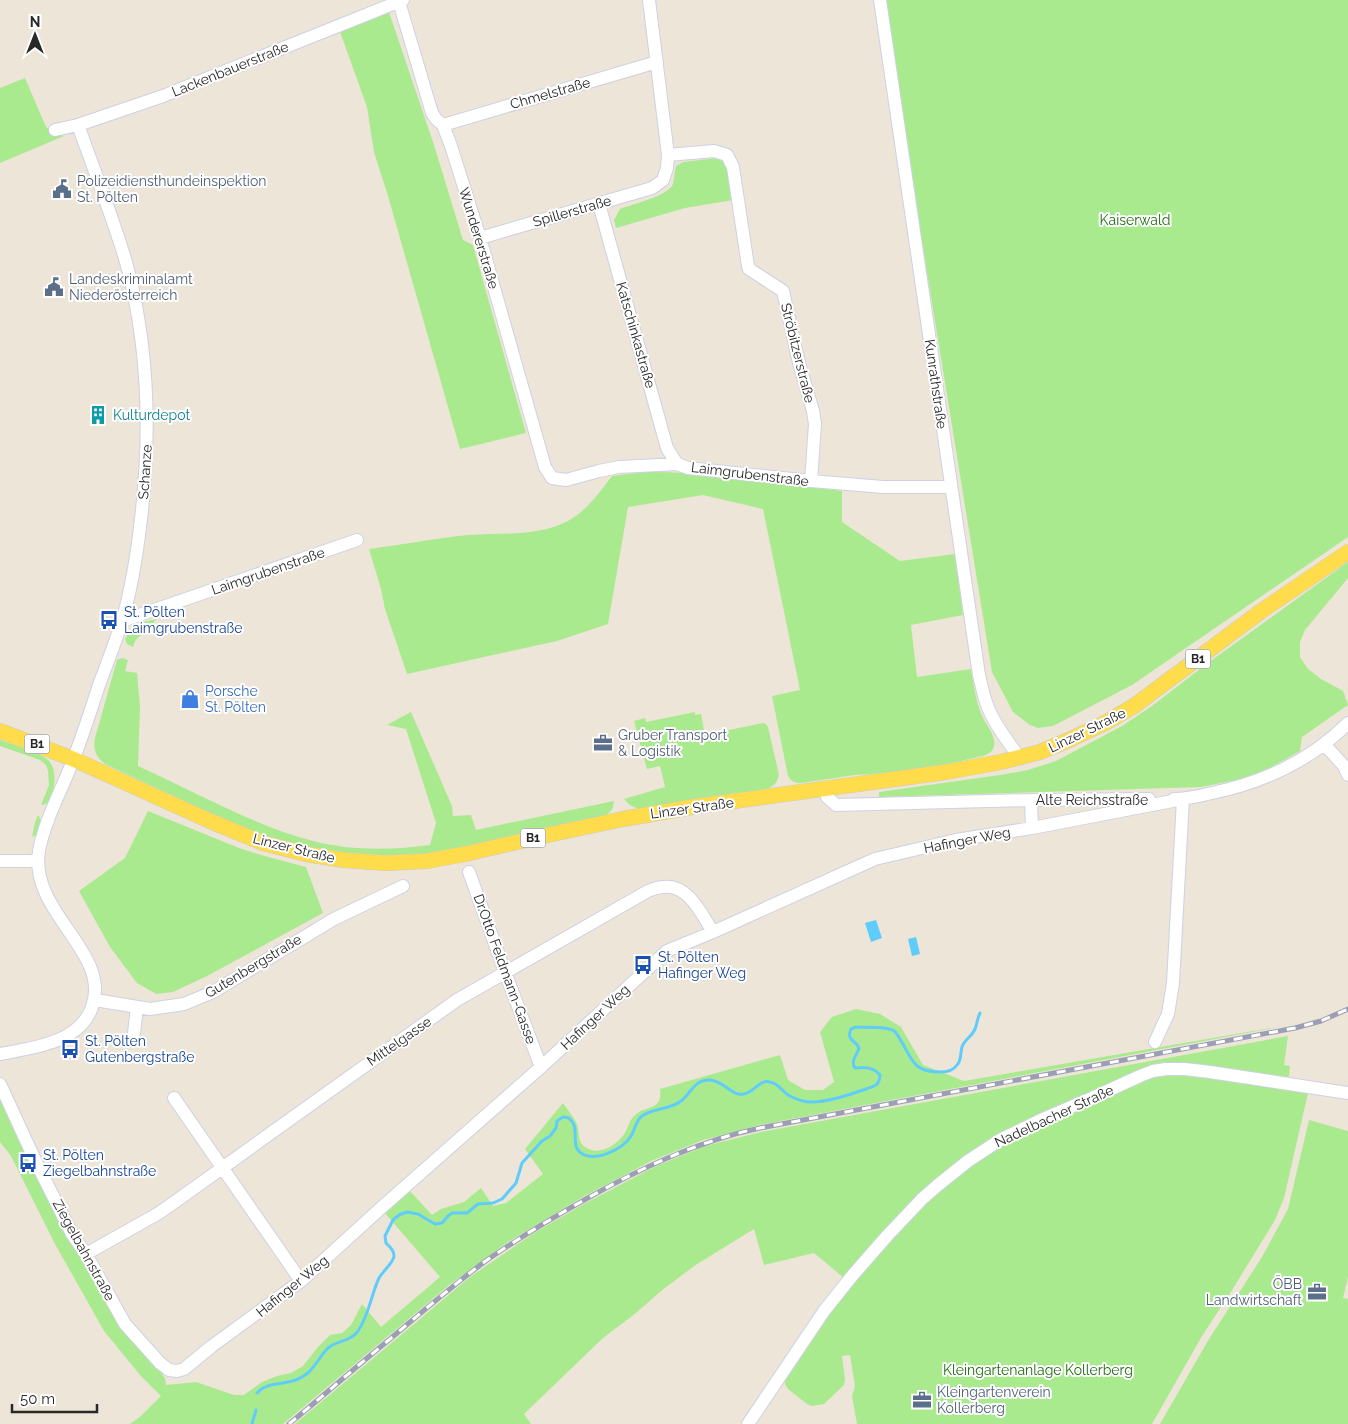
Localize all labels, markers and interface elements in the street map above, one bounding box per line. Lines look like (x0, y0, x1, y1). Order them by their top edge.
north arrow (10, 10, 60, 60)
text: N (30, 14, 40, 30)
street label: Lackenbauerstraße (169, 38, 291, 100)
street label: Chmelstraße (508, 74, 592, 112)
place label: Polizeidiensthundeinspektion St. Pölten (77, 173, 266, 205)
public building icon: Polizeidiensthundeinspektion St. Pölten (51, 178, 73, 200)
street label: Wundererstraße (456, 185, 502, 291)
street label: Spillerstraße (531, 192, 613, 230)
park label: Kaiserwald (1100, 212, 1170, 228)
place label: Landeskriminalamt Niederösterreich (69, 271, 193, 303)
public building icon: Landeskriminalamt Niederösterreich (43, 276, 65, 298)
street label: Katschinkastraße (613, 280, 659, 390)
street label: Ströbitzerstraße (778, 301, 818, 405)
street label: Kunrathstraße (922, 338, 950, 430)
building icon: Kulturdepot (87, 404, 109, 426)
place label: Kulturdepot (113, 407, 190, 423)
street label: Schanze (135, 444, 155, 500)
street label: Laimgrubenstraße (690, 459, 810, 489)
street label: Laimgrubenstraße (209, 544, 327, 598)
place label: St. Pölten Laimgrubenstraße (124, 604, 243, 636)
bus stop icon: St. Pölten Laimgrubenstraße (98, 609, 120, 631)
road number: B1 (1186, 650, 1210, 669)
place label: Porsche St. Pölten (205, 683, 266, 715)
shop icon: Porsche St. Pölten (179, 688, 201, 710)
street label: Linzer Straße (1046, 704, 1128, 756)
place label: Gruber Transport & Logistik (618, 727, 727, 759)
office icon: Gruber Transport & Logistik (592, 732, 614, 754)
road number: B1 (24, 734, 50, 754)
street label: Alte Reichsstraße (1036, 792, 1148, 808)
street label: Linzer Straße (649, 794, 735, 822)
street label: Hafinger Weg (922, 824, 1012, 856)
road number: B1 (520, 828, 546, 848)
street label: Linzer Straße (251, 830, 337, 866)
street label: Dr.Otto Feldmann-Gasse (470, 892, 540, 1046)
street label: Gutenbergstraße (202, 931, 304, 1001)
place label: St. Pölten Hafinger Weg (658, 949, 746, 981)
bus stop icon: St. Pölten Hafinger Weg (632, 954, 654, 976)
street label: Hafinger Weg (557, 981, 633, 1053)
street label: Mittelgasse (364, 1013, 434, 1069)
place label: St. Pölten Gutenbergstraße (85, 1033, 194, 1065)
bus stop icon: St. Pölten Gutenbergstraße (59, 1038, 81, 1060)
street label: Nadelbacher Straße (992, 1081, 1116, 1151)
place label: St. Pölten Ziegelbahnstraße (43, 1147, 156, 1179)
bus stop icon: St. Pölten Ziegelbahnstraße (17, 1152, 39, 1174)
street label: Ziegelbahnstraße (50, 1197, 118, 1303)
street label: Hafinger Weg (253, 1252, 331, 1320)
place label: ÖBB Landwirtschaft (1206, 1274, 1302, 1308)
office icon: ÖBB Landwirtschaft (1306, 1281, 1328, 1303)
park label: Kleingartenanlage Kollerberg (943, 1362, 1133, 1378)
scale bar (12, 1382, 98, 1414)
place label: Kleingartenverein Kollerberg (937, 1384, 1051, 1416)
office icon: Kleingartenverein Kollerberg (911, 1389, 933, 1411)
text: 50 m (20, 1390, 55, 1408)

